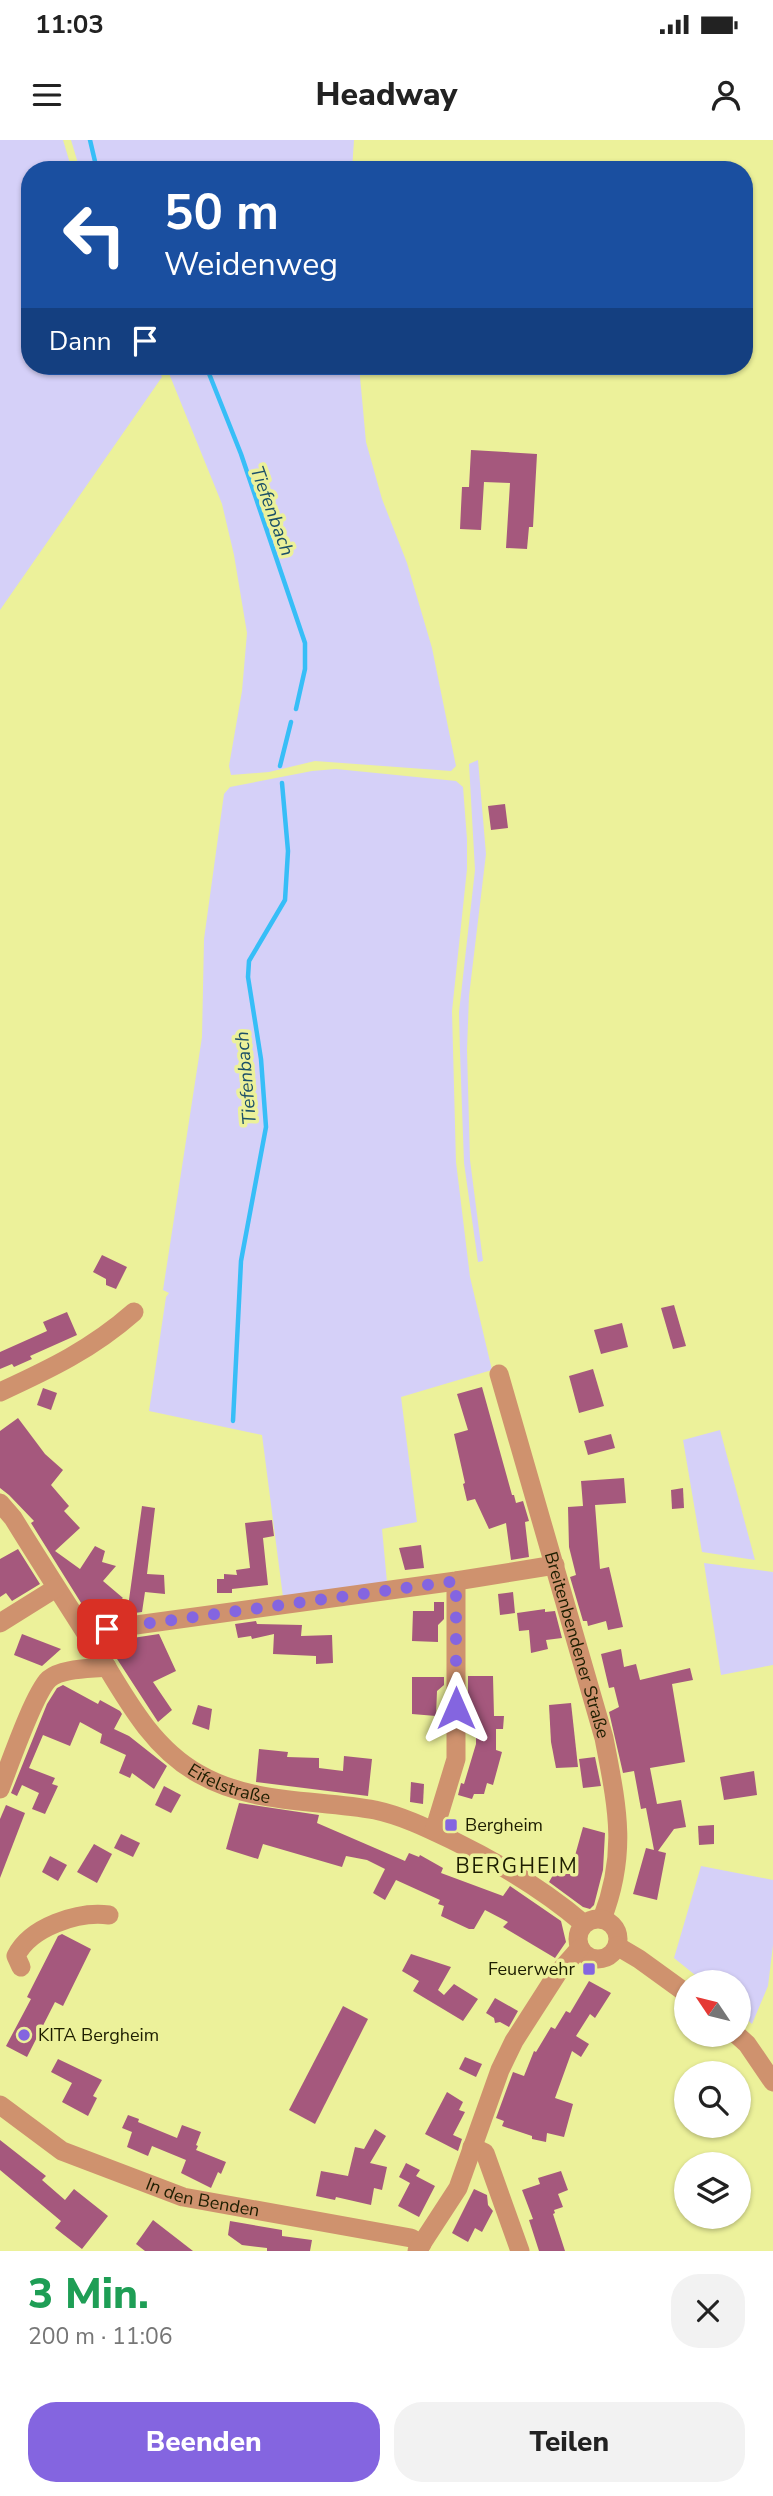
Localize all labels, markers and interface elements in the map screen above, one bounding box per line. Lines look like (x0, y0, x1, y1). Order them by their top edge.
text: 11:03 (35, 7, 104, 42)
text: Headway (316, 73, 457, 116)
icon: menu (28, 76, 66, 114)
icon: person (707, 76, 745, 114)
text: 50 m (164, 179, 279, 246)
icon: left (49, 189, 140, 280)
text: Weidenweg (164, 243, 338, 286)
icon: arrive (126, 322, 164, 360)
text: Dann (49, 324, 112, 359)
water label: Tiefenbach (244, 463, 300, 559)
water label: Tiefenbach (229, 1030, 263, 1126)
street label: Breitenbendener Straße (539, 1549, 616, 1741)
pin (77, 1599, 137, 1659)
icon: arrive (88, 1610, 126, 1648)
position arrow (419, 1671, 493, 1745)
street label: Eifelstraße (183, 1758, 272, 1809)
place label: Bergheim (465, 1813, 543, 1837)
marker: Bergheim (443, 1817, 459, 1833)
district label: BERGHEIM (455, 1852, 579, 1880)
place label: Feuerwehr (488, 1957, 576, 1981)
marker: Feuerwehr (581, 1961, 597, 1977)
north arrow (674, 1970, 751, 2048)
map controls (674, 1970, 751, 2229)
place label: KITA Bergheim (38, 2023, 159, 2047)
marker: KITA Bergheim (16, 2027, 32, 2043)
button: search (674, 2061, 751, 2138)
button: layers (674, 2152, 751, 2229)
street label: In den Benden (142, 2172, 262, 2223)
text: 3 Min. (28, 2266, 149, 2323)
button: close (671, 2274, 745, 2348)
text: 200 m · 11:06 (28, 2321, 173, 2352)
button: Beenden (28, 2402, 380, 2482)
button: Teilen (394, 2402, 745, 2482)

